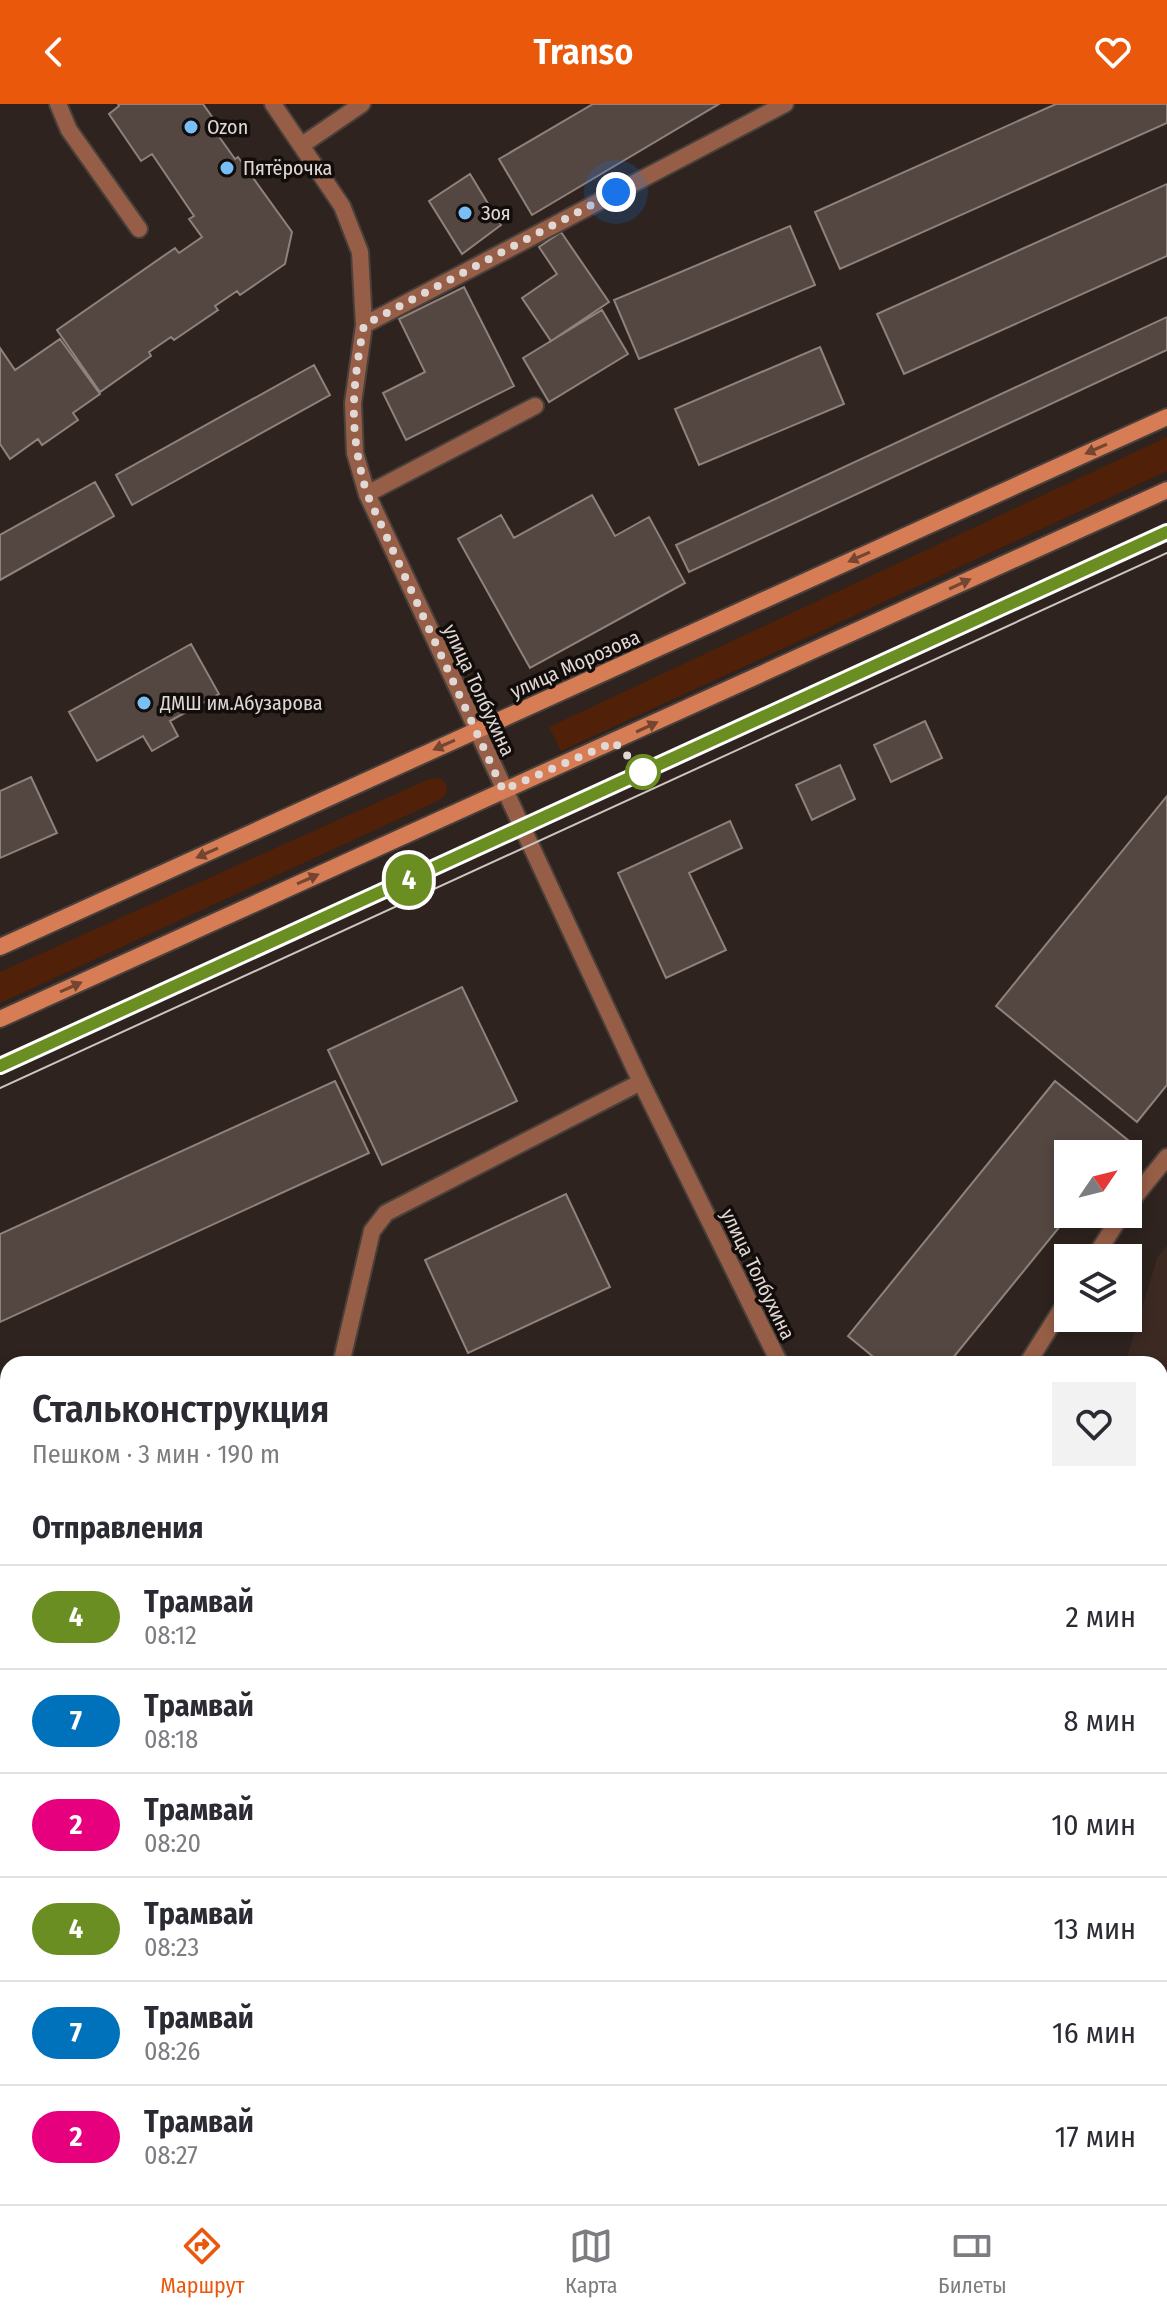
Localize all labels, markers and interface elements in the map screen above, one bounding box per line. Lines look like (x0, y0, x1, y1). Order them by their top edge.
icon: back (32, 30, 76, 74)
text: Transo (534, 30, 633, 74)
icon: heart (1091, 30, 1135, 74)
place label: Ozon (207, 115, 248, 139)
marker: Ozon (182, 118, 200, 136)
place label: Пятёрочка (243, 156, 332, 180)
marker: Пятёрочка (218, 159, 236, 177)
your location (596, 172, 636, 212)
place label: Зоя (481, 201, 511, 225)
marker: Зоя (456, 204, 474, 222)
one-way arrow (1084, 443, 1108, 456)
one-way arrow (847, 550, 871, 564)
one-way arrow (948, 577, 972, 591)
street label: улица Толбухина (438, 620, 520, 760)
street label: улица Морозова (507, 625, 643, 703)
place label: ДМШ им.Абузарова (159, 691, 323, 715)
marker: ДМШ им.Абузарова (135, 694, 153, 712)
one-way arrow (635, 720, 659, 733)
one-way arrow (432, 739, 456, 752)
unlabelled marker (626, 755, 660, 789)
one-way arrow (196, 846, 219, 860)
line badge: 4 (383, 854, 435, 906)
text: 4 (402, 863, 416, 896)
one-way arrow (296, 872, 320, 886)
one-way arrow (59, 980, 83, 993)
north arrow (1054, 1140, 1142, 1228)
map controls (1054, 1140, 1142, 1332)
street label: улица Толбухина (716, 1205, 800, 1343)
button: layers (1054, 1244, 1142, 1332)
button: heart (1052, 1382, 1136, 1466)
text: Стальконструкция (32, 1386, 329, 1432)
text: Пешком · 3 мин · 190 m (32, 1439, 280, 1470)
text: Отправления (32, 1510, 203, 1546)
text: Трамвай (144, 1584, 254, 1620)
text: 2 мин (1065, 1599, 1136, 1635)
text: 4 (69, 1600, 83, 1633)
text: 08:12 (144, 1620, 197, 1651)
text: Трамвай (144, 1688, 254, 1724)
text: 8 мин (1064, 1703, 1136, 1739)
text: 7 (70, 1704, 82, 1737)
text: 08:18 (144, 1724, 198, 1755)
text: Трамвай (144, 1792, 254, 1828)
text: 10 мин (1051, 1807, 1136, 1843)
text: 2 (70, 1808, 82, 1841)
text: 08:20 (144, 1828, 201, 1859)
text: Трамвай (144, 1896, 254, 1932)
text: 13 мин (1053, 1911, 1136, 1947)
text: 4 (69, 1912, 83, 1945)
text: 08:23 (144, 1932, 199, 1963)
text: Трамвай (144, 2000, 254, 2036)
text: 16 мин (1052, 2015, 1136, 2051)
text: 7 (70, 2016, 82, 2049)
text: 08:26 (144, 2036, 200, 2067)
text: Трамвай (144, 2104, 254, 2140)
text: 17 мин (1055, 2119, 1136, 2155)
text: 2 (70, 2120, 82, 2153)
text: 08:27 (144, 2140, 198, 2171)
tab: Маршрут (160, 2224, 244, 2299)
tab: Карта (565, 2224, 618, 2299)
tab: Билеты (938, 2224, 1007, 2299)

